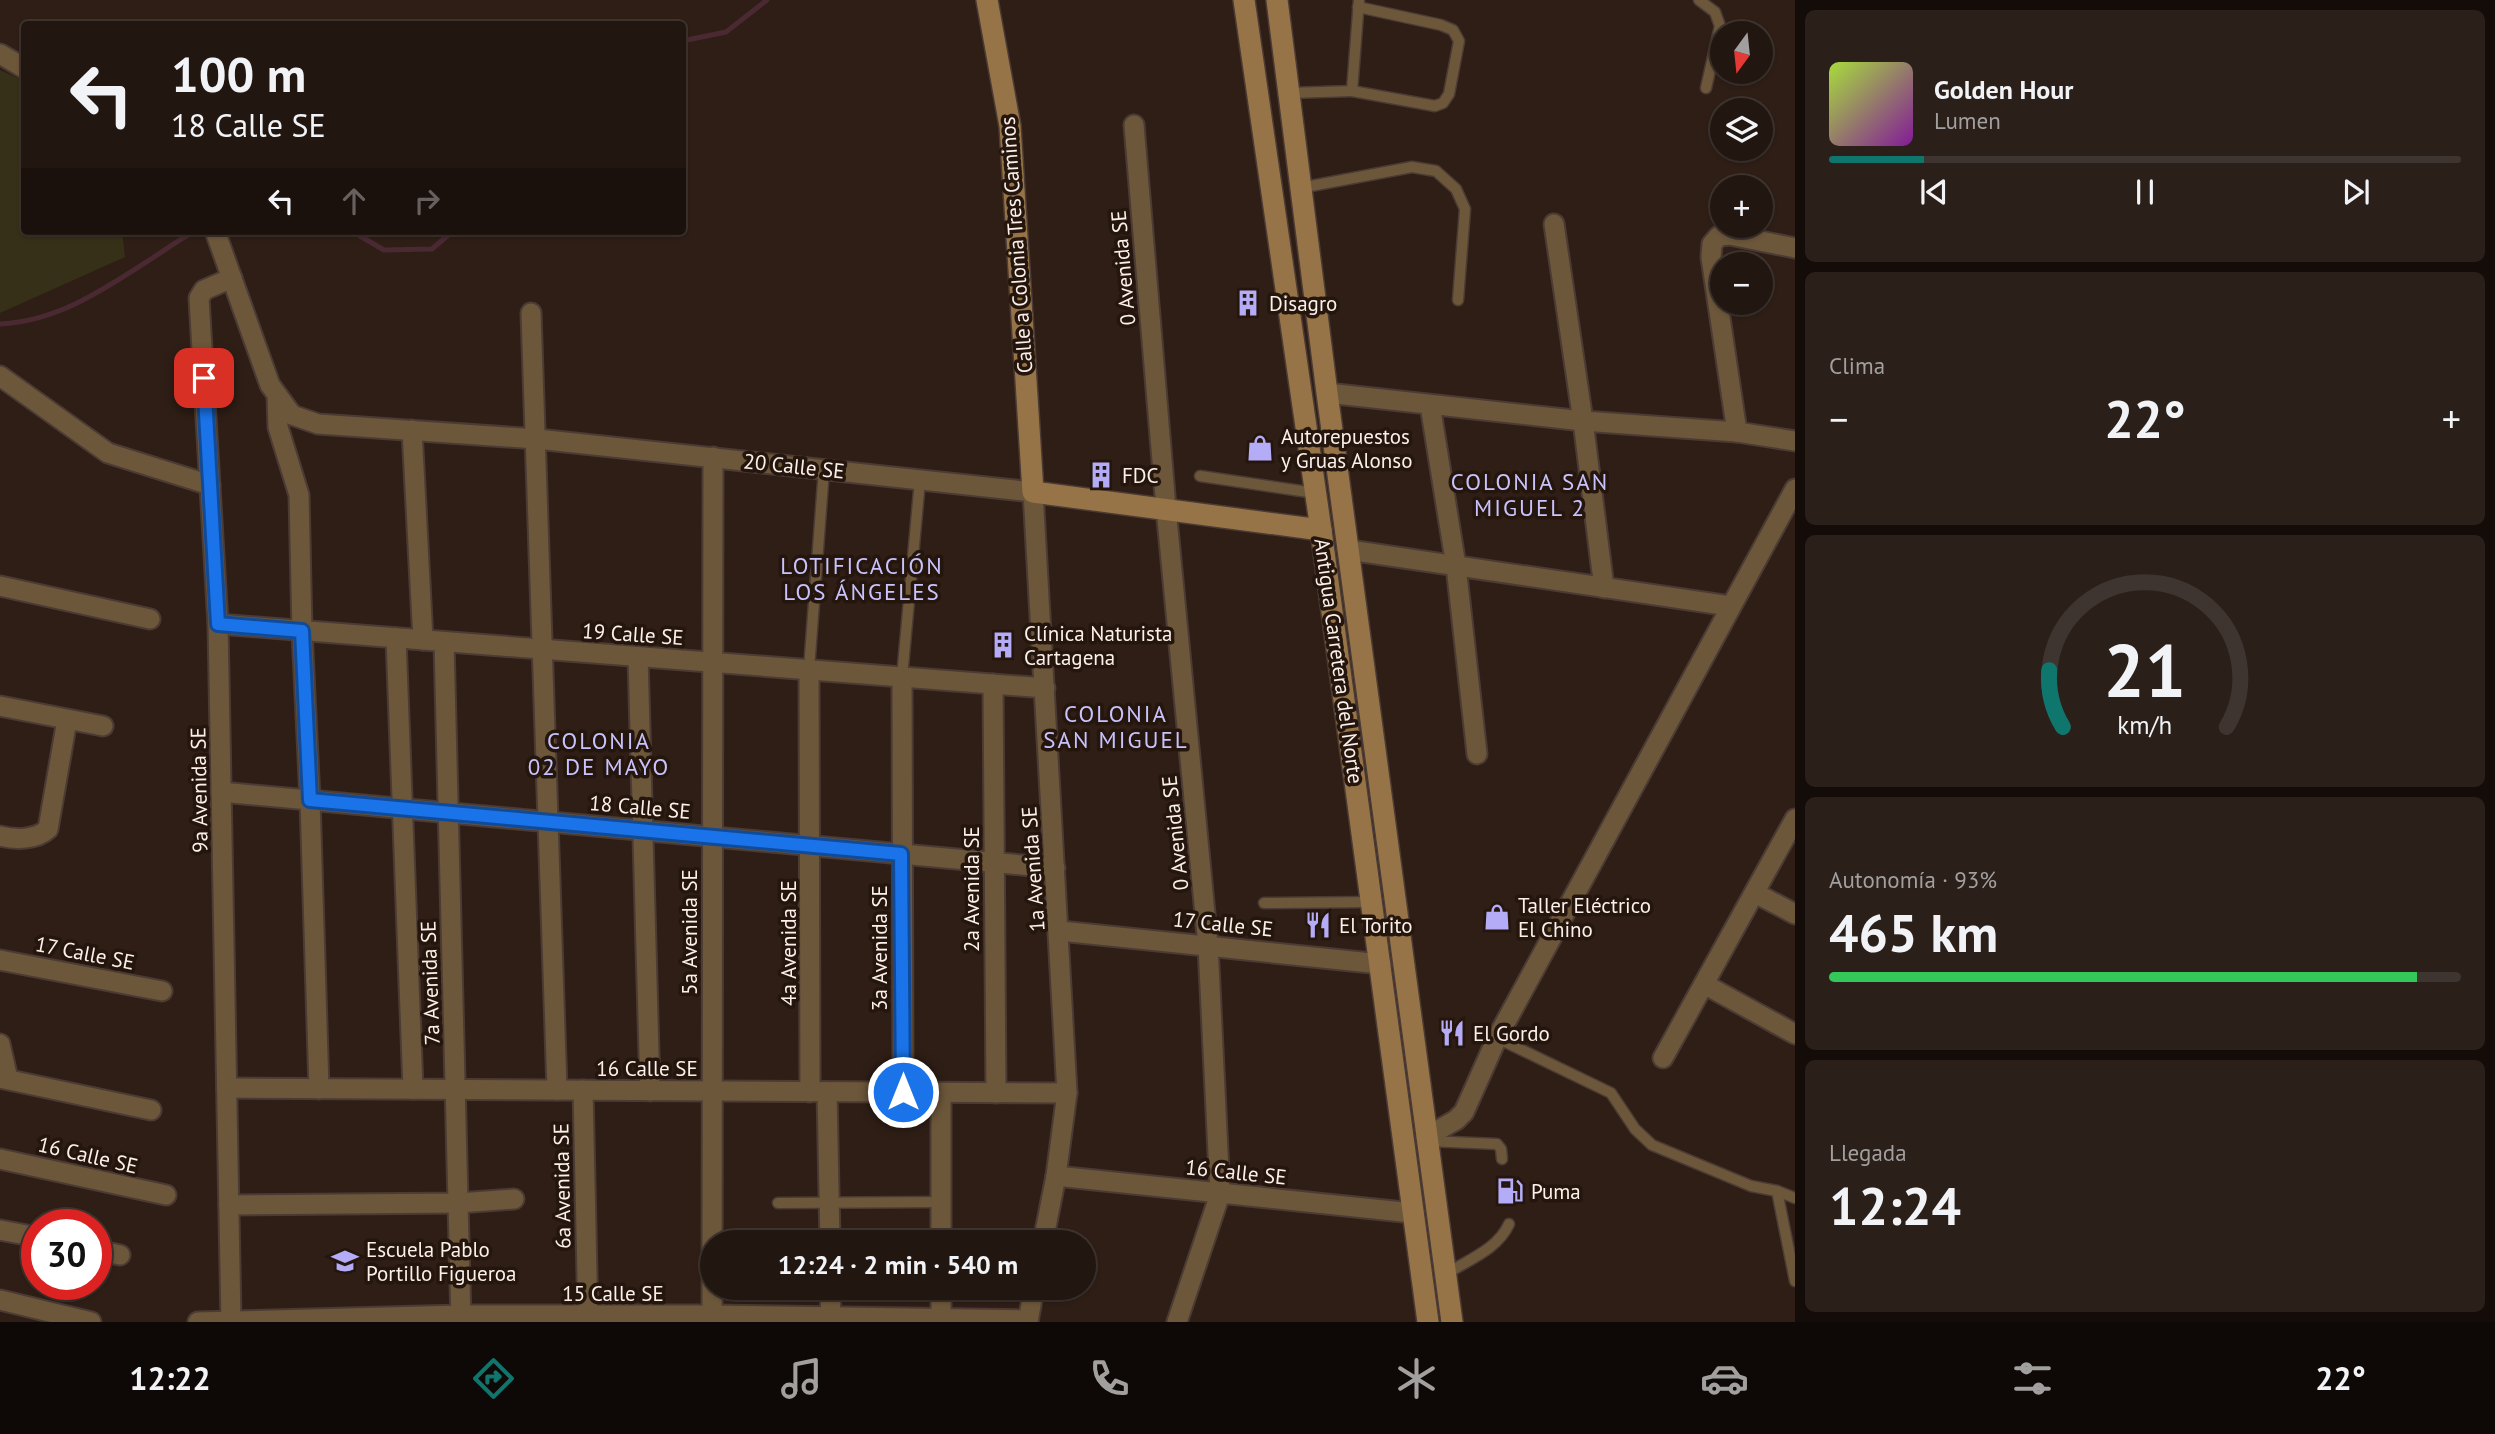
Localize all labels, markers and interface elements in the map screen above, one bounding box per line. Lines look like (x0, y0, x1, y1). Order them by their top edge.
north arrow (1710, 21, 1773, 84)
map controls (1710, 21, 1773, 315)
text: 100 m (171, 42, 306, 106)
icon: left (56, 49, 147, 140)
text: Golden Hour (1934, 73, 2073, 106)
button: layers (1710, 98, 1773, 161)
text: 18 Calle SE (171, 104, 326, 146)
text: Lumen (1934, 106, 2001, 135)
street label: Calle a Colonia Tres Caminos (994, 116, 1038, 374)
icon: previous (1915, 173, 1953, 211)
icon: pause (2126, 173, 2164, 211)
icon: next (2337, 173, 2375, 211)
button: + (1710, 175, 1773, 238)
icon: left (262, 182, 300, 220)
icon: ahead (335, 182, 373, 220)
icon: right (408, 182, 446, 220)
street label: 0 Avenida SE (1105, 209, 1141, 327)
button: − (1710, 252, 1773, 315)
building icon: Disagro (1233, 288, 1263, 318)
place label: Disagro (1269, 290, 1337, 317)
pin (174, 348, 234, 408)
text: Clima (1829, 351, 1885, 380)
icon: arrive (185, 359, 223, 397)
text: 22° (2104, 385, 2186, 452)
text: − (1829, 394, 1848, 443)
text: + (2442, 394, 2461, 443)
place label: Autorepuestos y Gruas Alonso (1281, 423, 1412, 474)
shop icon: Autorepuestos y Gruas Alonso (1245, 433, 1275, 463)
street label: 20 Calle SE (742, 447, 846, 485)
building icon: FDC (1086, 460, 1116, 490)
place label: FDC (1122, 462, 1159, 489)
district label: COLONIA SAN MIGUEL 2 (1451, 467, 1609, 522)
street label: Antigua Carretera del Norte (1308, 537, 1370, 785)
district label: LOTIFICACIÓN LOS ÁNGELES (780, 551, 944, 606)
street label: 19 Calle SE (581, 617, 685, 651)
place label: Clínica Naturista Cartagena (1024, 620, 1173, 671)
text: 21 (2104, 623, 2186, 717)
building icon: Clínica Naturista Cartagena (988, 630, 1018, 660)
district label: COLONIA SAN MIGUEL (1043, 699, 1189, 754)
text: km/h (2118, 709, 2172, 741)
district label: COLONIA 02 DE MAYO (528, 726, 670, 781)
street label: 9a Avenida SE (184, 727, 214, 853)
street label: 0 Avenida SE (1156, 774, 1194, 892)
street label: 18 Calle SE (588, 789, 692, 825)
street label: 1a Avenida SE (1015, 805, 1051, 933)
street label: 2a Avenida SE (958, 826, 985, 952)
text: Autonomía · 93% (1829, 865, 1997, 894)
street label: 5a Avenida SE (676, 869, 703, 995)
street label: 4a Avenida SE (775, 880, 802, 1006)
street label: 3a Avenida SE (866, 885, 893, 1011)
place label: Taller Eléctrico El Chino (1518, 892, 1651, 943)
text: 465 km (1829, 899, 1998, 966)
shop icon: Taller Eléctrico El Chino (1482, 902, 1512, 932)
street label: 17 Calle SE (1172, 905, 1274, 943)
restaurant icon: El Torito (1303, 910, 1333, 940)
place label: El Torito (1339, 912, 1412, 939)
street label: 7a Avenida SE (414, 920, 446, 1046)
street label: 17 Calle SE (33, 930, 137, 976)
restaurant icon: El Gordo (1437, 1018, 1467, 1048)
place label: El Gordo (1473, 1020, 1550, 1047)
street label: 16 Calle SE (596, 1055, 698, 1082)
position arrow (866, 1055, 940, 1129)
street label: 6a Avenida SE (547, 1123, 577, 1249)
street label: 16 Calle SE (36, 1130, 140, 1180)
text: Llegada (1829, 1138, 1907, 1167)
street label: 16 Calle SE (1184, 1153, 1288, 1191)
text: 12:24 (1829, 1172, 1961, 1239)
fuel station icon: Puma (1495, 1176, 1525, 1206)
place label: Puma (1531, 1178, 1581, 1205)
speed limit sign: 30 (21, 1209, 112, 1300)
place label: Escuela Pablo Portillo Figueroa (366, 1236, 516, 1287)
school or university icon: Escuela Pablo Portillo Figueroa (330, 1246, 360, 1276)
text: 12:24 · 2 min · 540 m (778, 1248, 1018, 1281)
street label: 15 Calle SE (562, 1280, 664, 1307)
icon: directions (469, 1354, 518, 1403)
icon: music (777, 1354, 826, 1403)
icon: phone (1085, 1354, 1134, 1403)
icon: climate (1392, 1354, 1441, 1403)
icon: car (1700, 1354, 1749, 1403)
icon: filters (2008, 1354, 2057, 1403)
text: 12:22 (129, 1357, 211, 1399)
text: 22° (2315, 1357, 2366, 1399)

